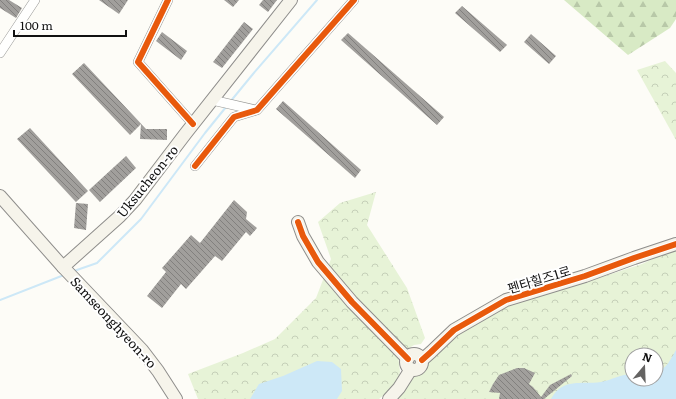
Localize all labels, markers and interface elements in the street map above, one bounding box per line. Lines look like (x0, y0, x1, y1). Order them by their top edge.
scale bar (14, 12, 126, 38)
text: 100 m (20, 16, 53, 34)
street label: Uksucheon-ro (112, 140, 182, 221)
street label: 펜타힐즈1로 (505, 260, 573, 298)
street label: Samseonghyeon-ro (66, 272, 162, 372)
north arrow (624, 347, 664, 387)
text: N (641, 348, 655, 366)

